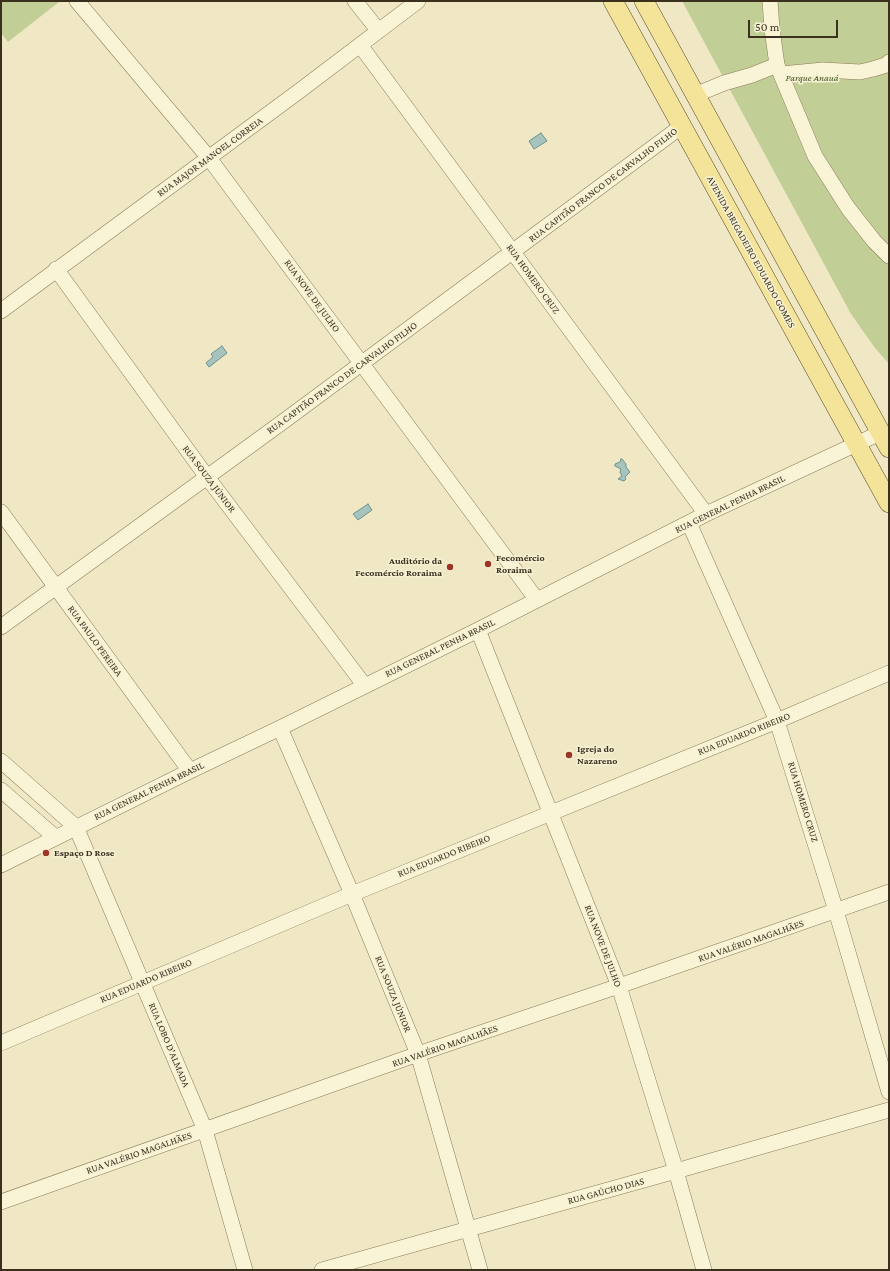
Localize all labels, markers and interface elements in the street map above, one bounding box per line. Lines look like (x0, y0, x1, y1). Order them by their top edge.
scale bar (750, 12, 840, 38)
text: 50 m (755, 20, 779, 34)
park label: Parque Anauá (785, 72, 839, 84)
street label: RUA MAJOR MANOEL CORREIA (155, 115, 265, 199)
street label: RUA CAPITÃO FRANCO DE CARVALHO FILHO (526, 125, 680, 245)
street label: AVENIDA BRIGADEIRO EDUARDO GOMES (704, 174, 798, 330)
street label: RUA HOMERO CRUZ (504, 242, 562, 316)
street label: RUA NOVE DE JULHO (282, 257, 342, 335)
street label: RUA CAPITÃO FRANCO DE CARVALHO FILHO (264, 319, 420, 437)
street label: RUA SOUZA JÚNIOR (180, 443, 238, 515)
street label: RUA GENERAL PENHA BRASIL (673, 472, 787, 536)
place label: Fecomércio Roraima (496, 552, 545, 576)
place label: Auditório da Fecomércio Roraima (355, 555, 442, 578)
marker: Fecomércio Roraima (483, 559, 493, 569)
marker: Auditório da Fecomércio Roraima (445, 562, 455, 572)
street label: RUA PAULO PEREIRA (65, 603, 125, 679)
street label: RUA GENERAL PENHA BRASIL (383, 616, 497, 680)
street label: RUA EDUARDO RIBEIRO (696, 710, 792, 758)
place label: Igreja do Nazareno (577, 743, 617, 766)
marker: Igreja do Nazareno (564, 750, 574, 760)
street label: RUA GENERAL PENHA BRASIL (92, 759, 206, 823)
street label: RUA HOMERO CRUZ (785, 760, 821, 844)
street label: RUA EDUARDO RIBEIRO (396, 832, 492, 880)
place label: Espaço D Rose (54, 847, 114, 859)
marker: Espaço D Rose (41, 848, 51, 858)
street label: RUA NOVE DE JULHO (582, 903, 624, 989)
street label: RUA VALÉRIO MAGALHÃES (697, 917, 805, 965)
street label: RUA SOUZA JÚNIOR (372, 954, 414, 1034)
street label: RUA EDUARDO RIBEIRO (98, 956, 194, 1006)
street label: RUA LOBO D'ALMADA (146, 1001, 192, 1089)
street label: RUA VALÉRIO MAGALHÃES (391, 1022, 499, 1070)
street label: RUA VALÉRIO MAGALHÃES (85, 1129, 193, 1177)
street label: RUA GAÚCHO DIAS (566, 1175, 646, 1207)

